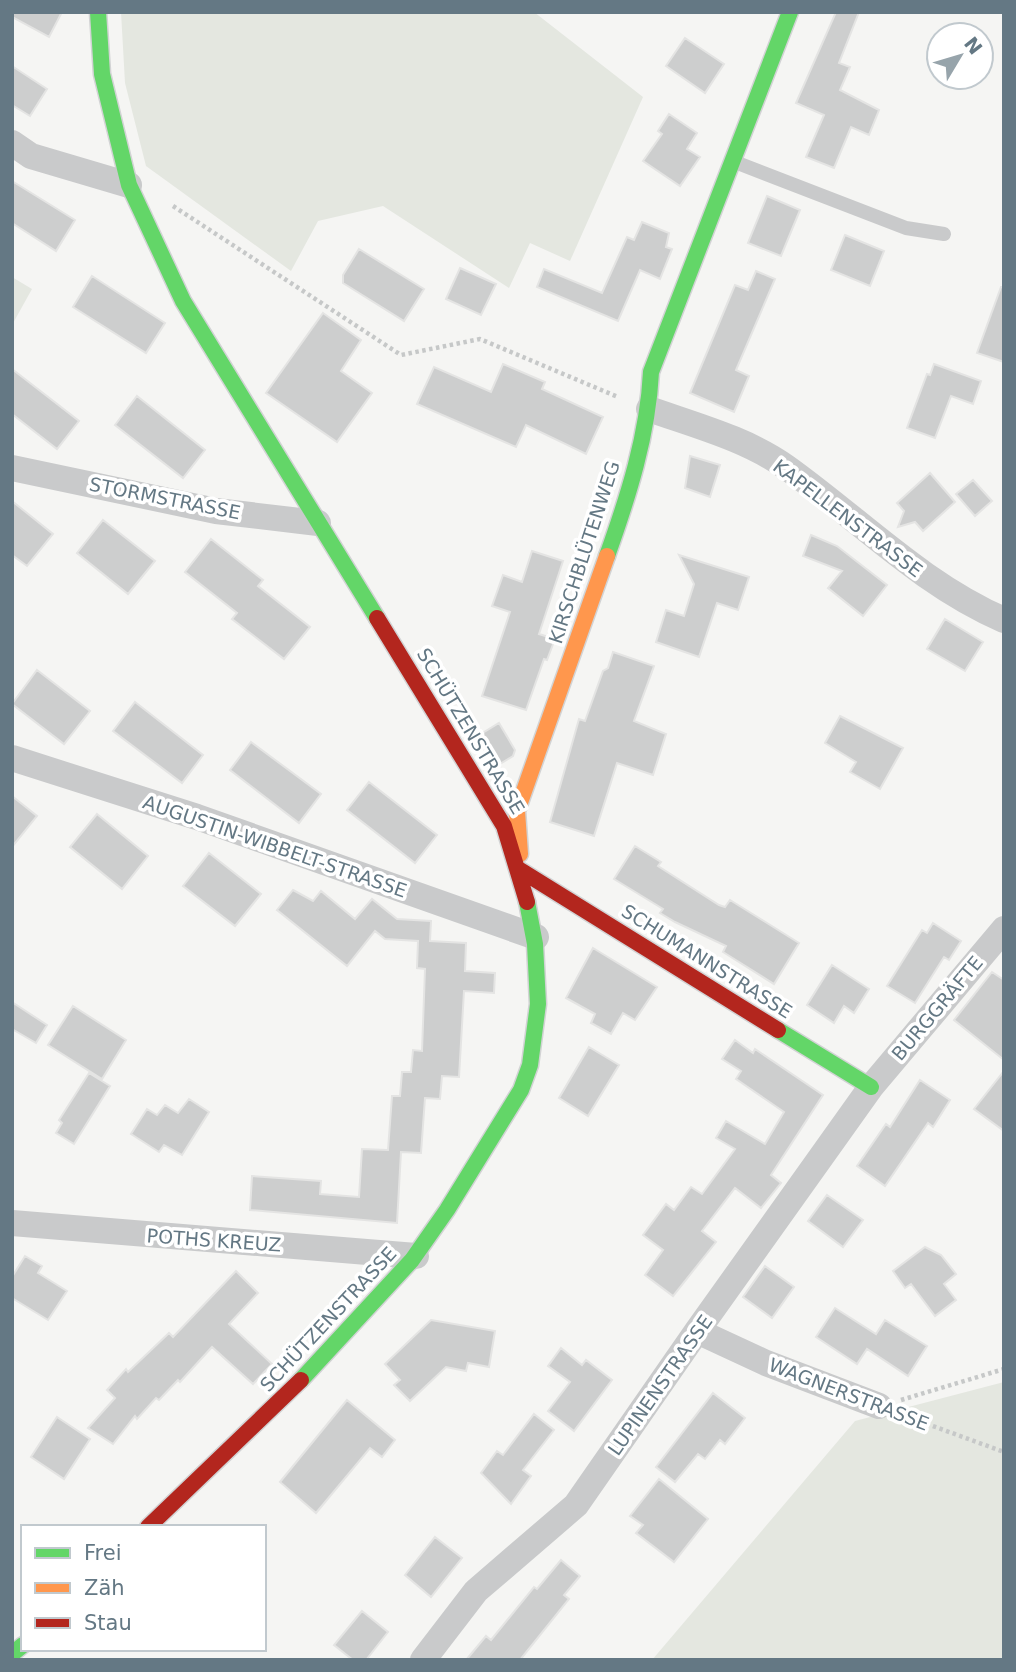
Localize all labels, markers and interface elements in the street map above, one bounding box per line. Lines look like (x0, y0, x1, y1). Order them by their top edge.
north arrow (925, 21, 995, 91)
text: N (960, 32, 987, 59)
street label: KAPELLENSTRASSE (769, 455, 927, 581)
street label: KIRSCHBLÜTENWEG (544, 458, 624, 646)
street label: STORMSTRASSE (88, 473, 242, 523)
street label: SCHÜTZENSTRASSE (413, 644, 529, 818)
street label: AUGUSTIN-WIBBELT-STRASSE (140, 790, 410, 902)
street label: SCHUMANNSTRASSE (618, 900, 796, 1022)
street label: BURGGRÄFTE (887, 951, 987, 1065)
street label: POTHS KREUZ (146, 1224, 282, 1256)
street label: SCHÜTZENSTRASSE (255, 1242, 401, 1396)
street label: LUPINENSTRASSE (603, 1311, 717, 1459)
street label: WAGNERSTRASSE (766, 1353, 932, 1435)
legend (21, 1525, 266, 1651)
text: Frei (84, 1541, 121, 1565)
text: Zäh (84, 1576, 125, 1600)
text: Stau (84, 1611, 132, 1635)

